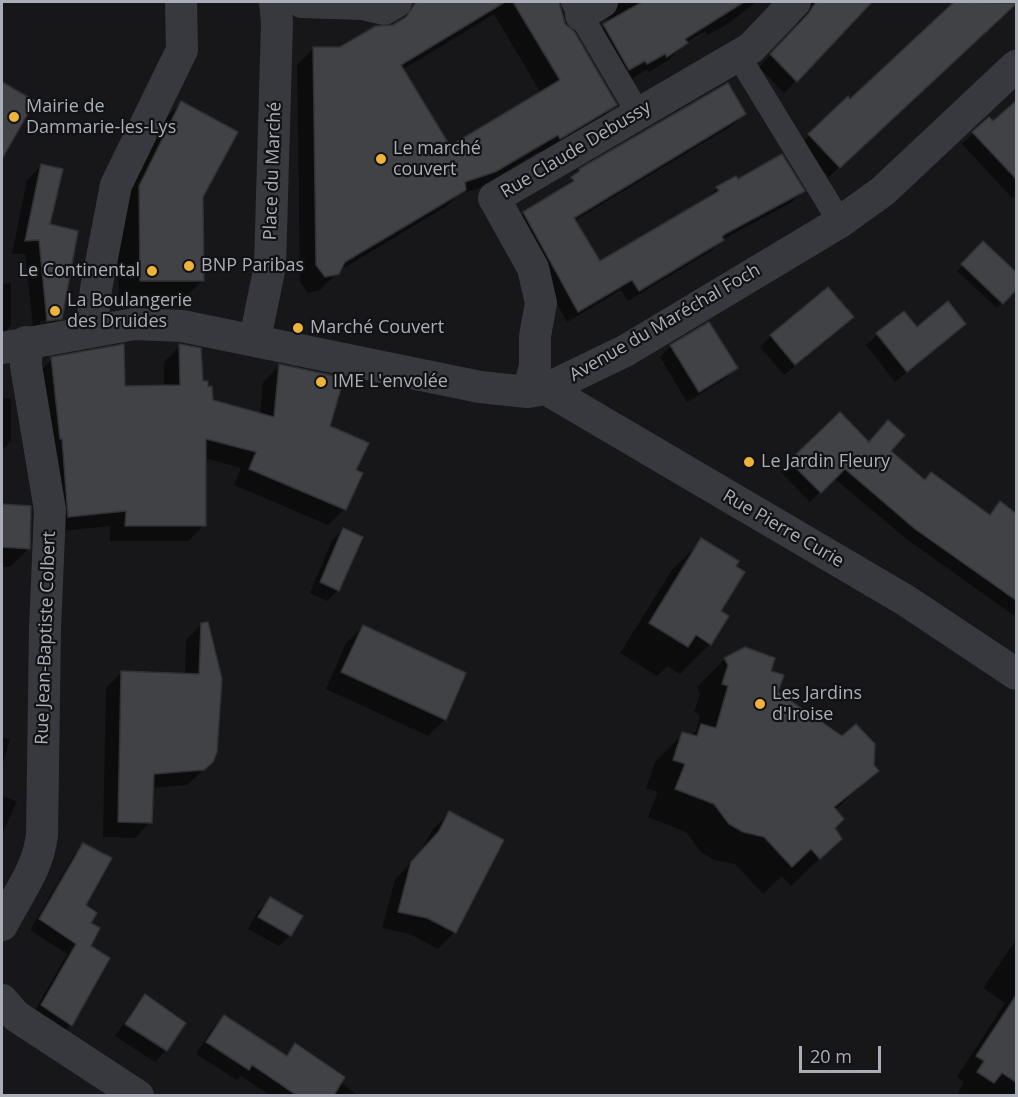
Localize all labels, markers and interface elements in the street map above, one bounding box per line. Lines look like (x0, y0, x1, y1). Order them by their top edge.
place label: Mairie de Dammarie-les-Lys (26, 96, 176, 138)
street label: Rue Claude Debussy (497, 97, 655, 203)
street label: Place du Marché (260, 101, 286, 241)
marker: Mairie de Dammarie-les-Lys (7, 110, 21, 124)
place label: Le marché couvert (393, 138, 481, 180)
marker: Le marché couvert (374, 152, 388, 166)
place label: BNP Paribas (201, 255, 304, 277)
marker: BNP Paribas (182, 259, 196, 273)
place label: Le Continental (19, 260, 140, 282)
street label: Avenue du Maréchal Foch (566, 260, 764, 386)
marker: Le Continental (145, 264, 159, 278)
place label: La Boulangerie des Druides (67, 290, 192, 332)
marker: La Boulangerie des Druides (48, 304, 62, 318)
place label: Marché Couvert (310, 317, 444, 339)
marker: Marché Couvert (291, 321, 305, 335)
place label: IME L'envolée (333, 371, 448, 393)
marker: IME L'envolée (314, 375, 328, 389)
place label: Le Jardin Fleury (761, 451, 890, 473)
marker: Le Jardin Fleury (742, 455, 756, 469)
street label: Rue Pierre Curie (719, 486, 847, 572)
street label: Rue Jean-Baptiste Colbert (31, 531, 61, 745)
place label: Les Jardins d'Iroise (772, 683, 862, 726)
marker: Les Jardins d'Iroise (753, 697, 767, 711)
scale bar (802, 1034, 884, 1072)
text: 20 m (810, 1044, 852, 1068)

